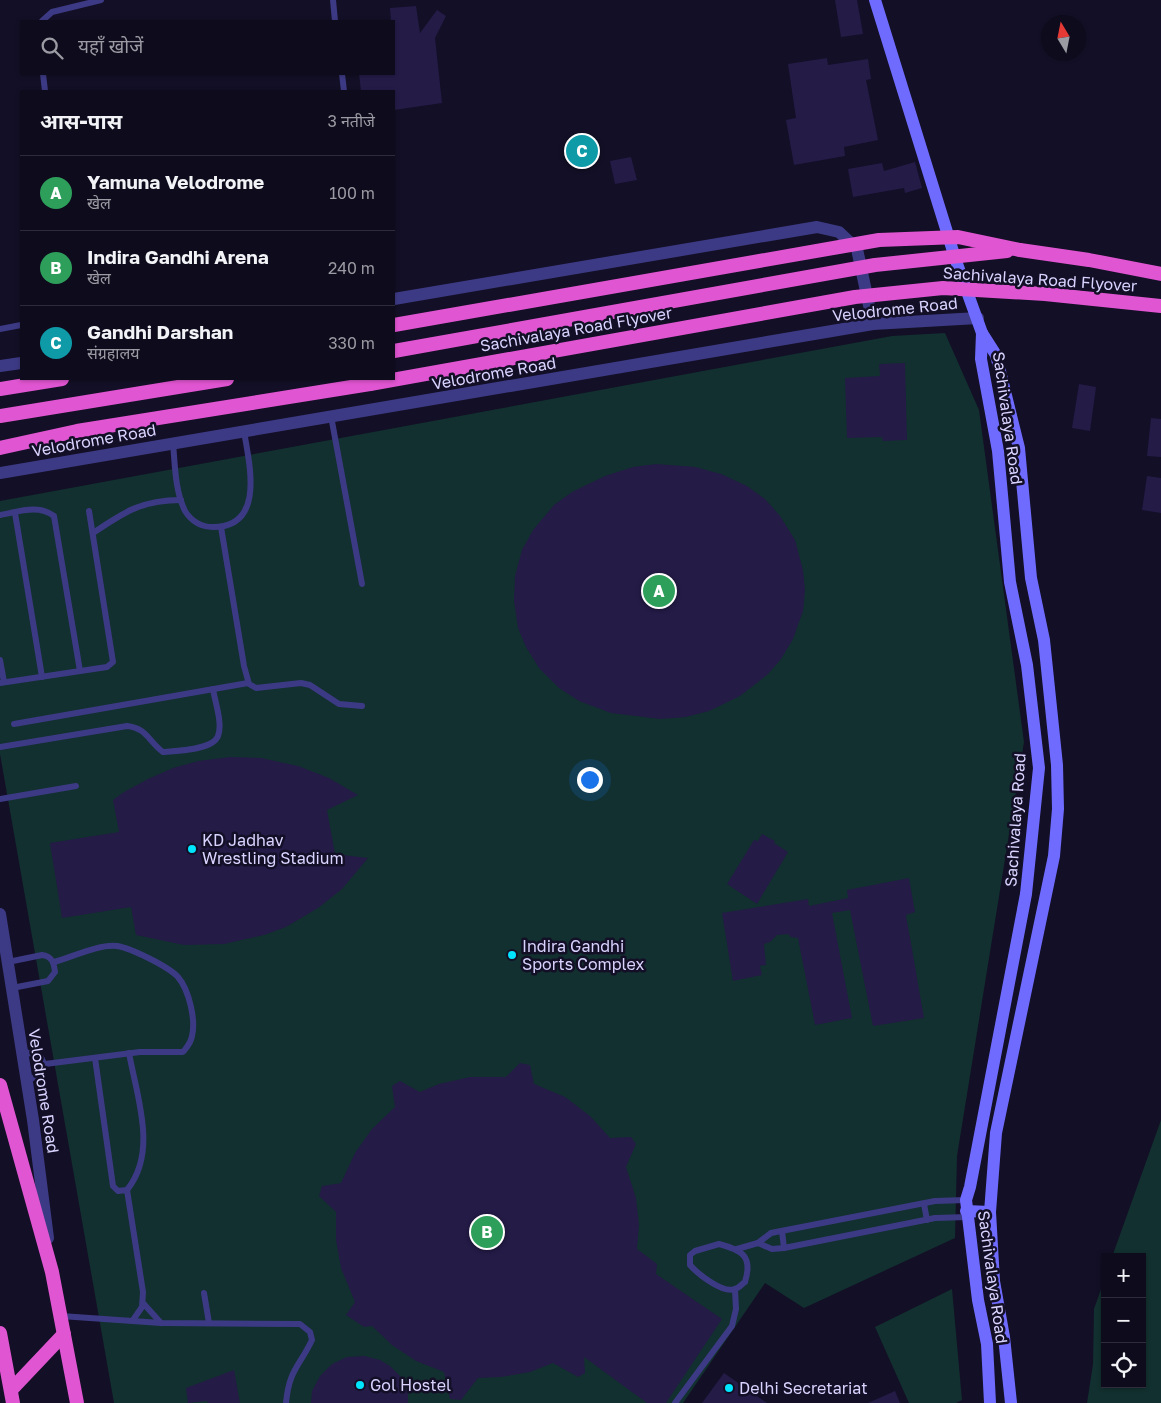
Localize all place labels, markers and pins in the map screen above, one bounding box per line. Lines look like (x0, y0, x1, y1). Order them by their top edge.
pin: C (566, 132, 598, 170)
pin: A (643, 572, 675, 610)
place label: KD Jadhav Wrestling Stadium (202, 830, 344, 868)
marker: KD Jadhav Wrestling Stadium (186, 843, 198, 855)
place label: Indira Gandhi Sports Complex (522, 936, 645, 974)
marker: Indira Gandhi Sports Complex (506, 949, 518, 961)
pin: B (471, 1213, 503, 1251)
place label: Gol Hostel (370, 1375, 451, 1395)
place label: Delhi Secretariat (739, 1378, 868, 1398)
marker: Gol Hostel (354, 1379, 366, 1391)
marker: Delhi Secretariat (723, 1382, 735, 1394)

